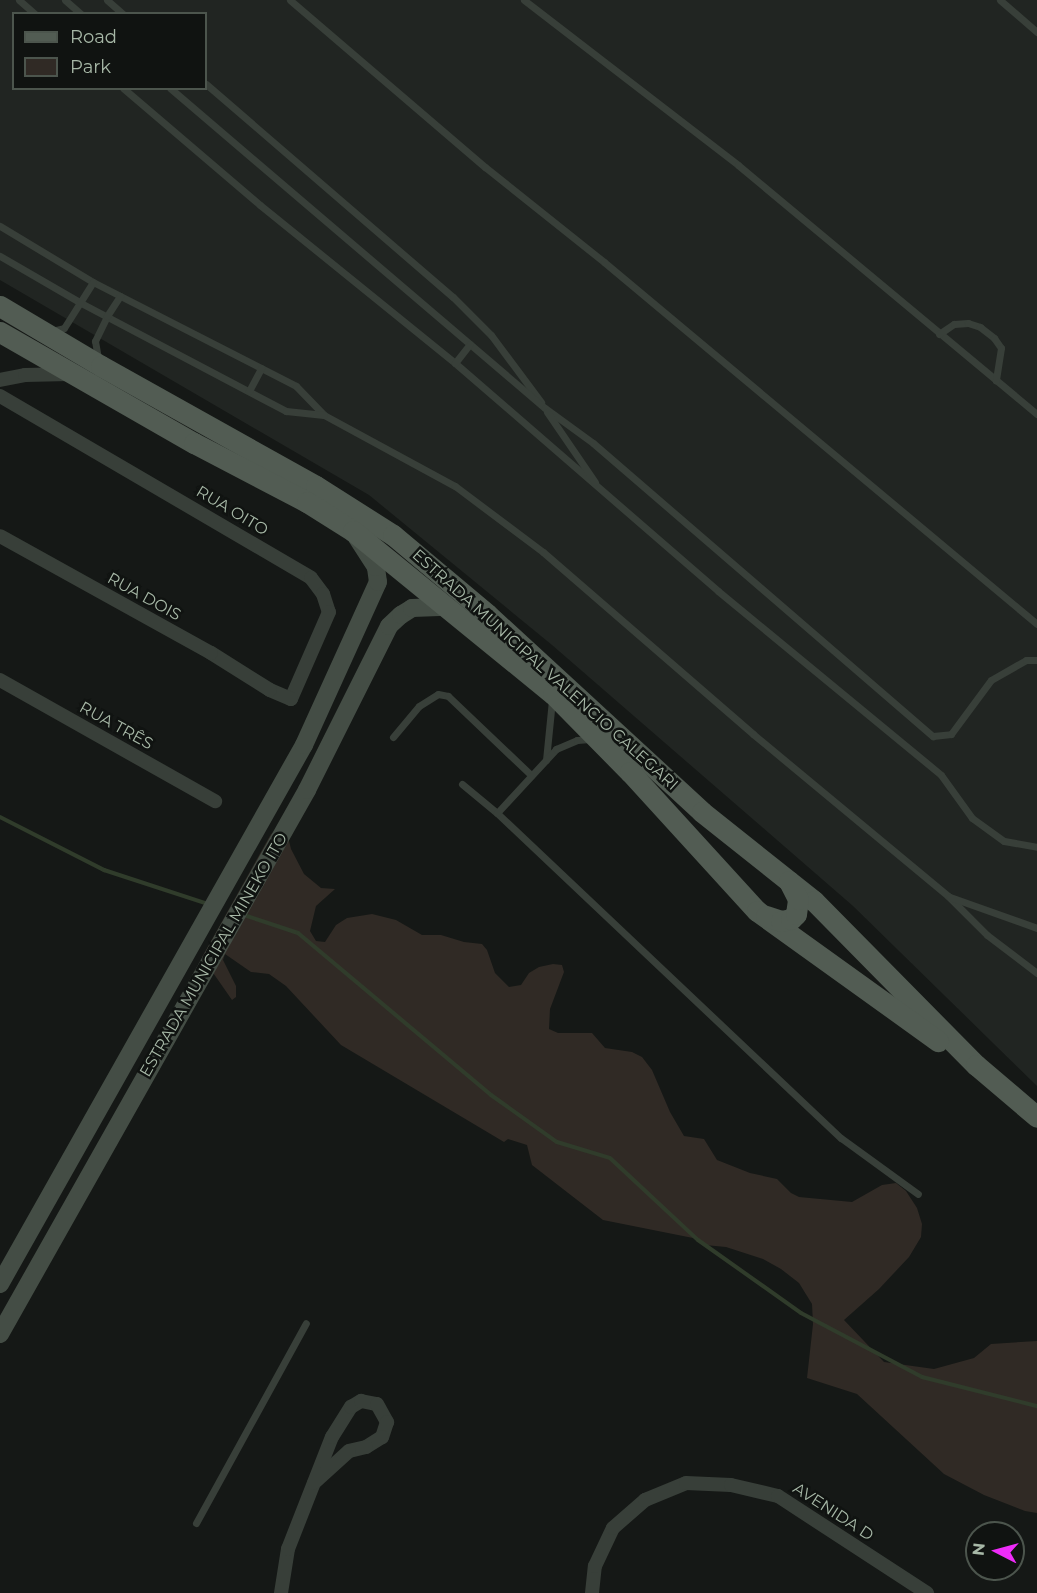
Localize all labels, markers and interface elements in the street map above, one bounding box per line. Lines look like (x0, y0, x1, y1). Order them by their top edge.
legend (12, 12, 207, 90)
text: Road (70, 26, 117, 48)
text: Park (70, 56, 111, 78)
street label: RUA OITO (193, 482, 271, 540)
street label: ESTRADA MUNICIPAL VALENCIO CALEGARI (408, 545, 682, 795)
street label: RUA DOIS (104, 569, 184, 625)
street label: RUA TRÊS (76, 698, 156, 754)
street label: ESTRADA MUNICIPAL MINEKO ITO (136, 830, 292, 1080)
street label: AVENIDA D (789, 1479, 877, 1545)
north arrow (965, 1521, 1025, 1581)
text: N (968, 1542, 989, 1557)

